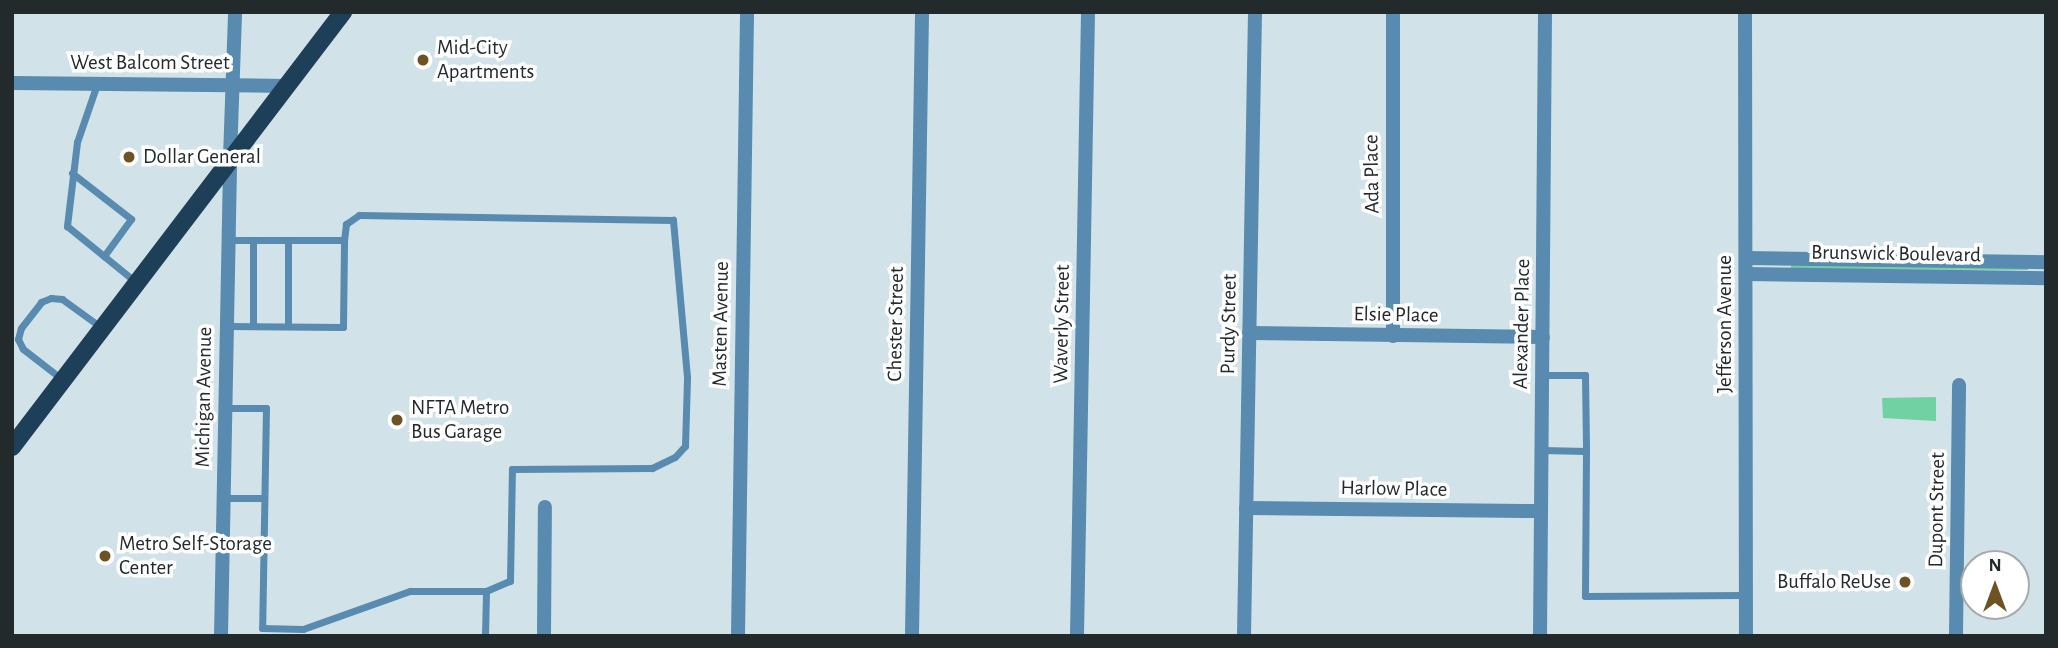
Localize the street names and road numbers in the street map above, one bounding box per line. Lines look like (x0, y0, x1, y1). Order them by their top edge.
street label: West Balcom Street (70, 50, 230, 76)
street label: Ada Place (1359, 134, 1385, 214)
street label: Brunswick Boulevard (1811, 240, 1981, 268)
street label: Jefferson Avenue (1712, 255, 1738, 393)
street label: Alexander Place (1508, 259, 1536, 389)
street label: Masten Avenue (707, 261, 735, 387)
street label: Waverly Street (1048, 264, 1076, 384)
street label: Chester Street (882, 266, 910, 382)
street label: Purdy Street (1216, 273, 1242, 375)
street label: Elsie Place (1353, 302, 1439, 328)
street label: Michigan Avenue (190, 326, 218, 468)
street label: Dupont Street (1923, 452, 1951, 568)
street label: Harlow Place (1340, 475, 1448, 503)

